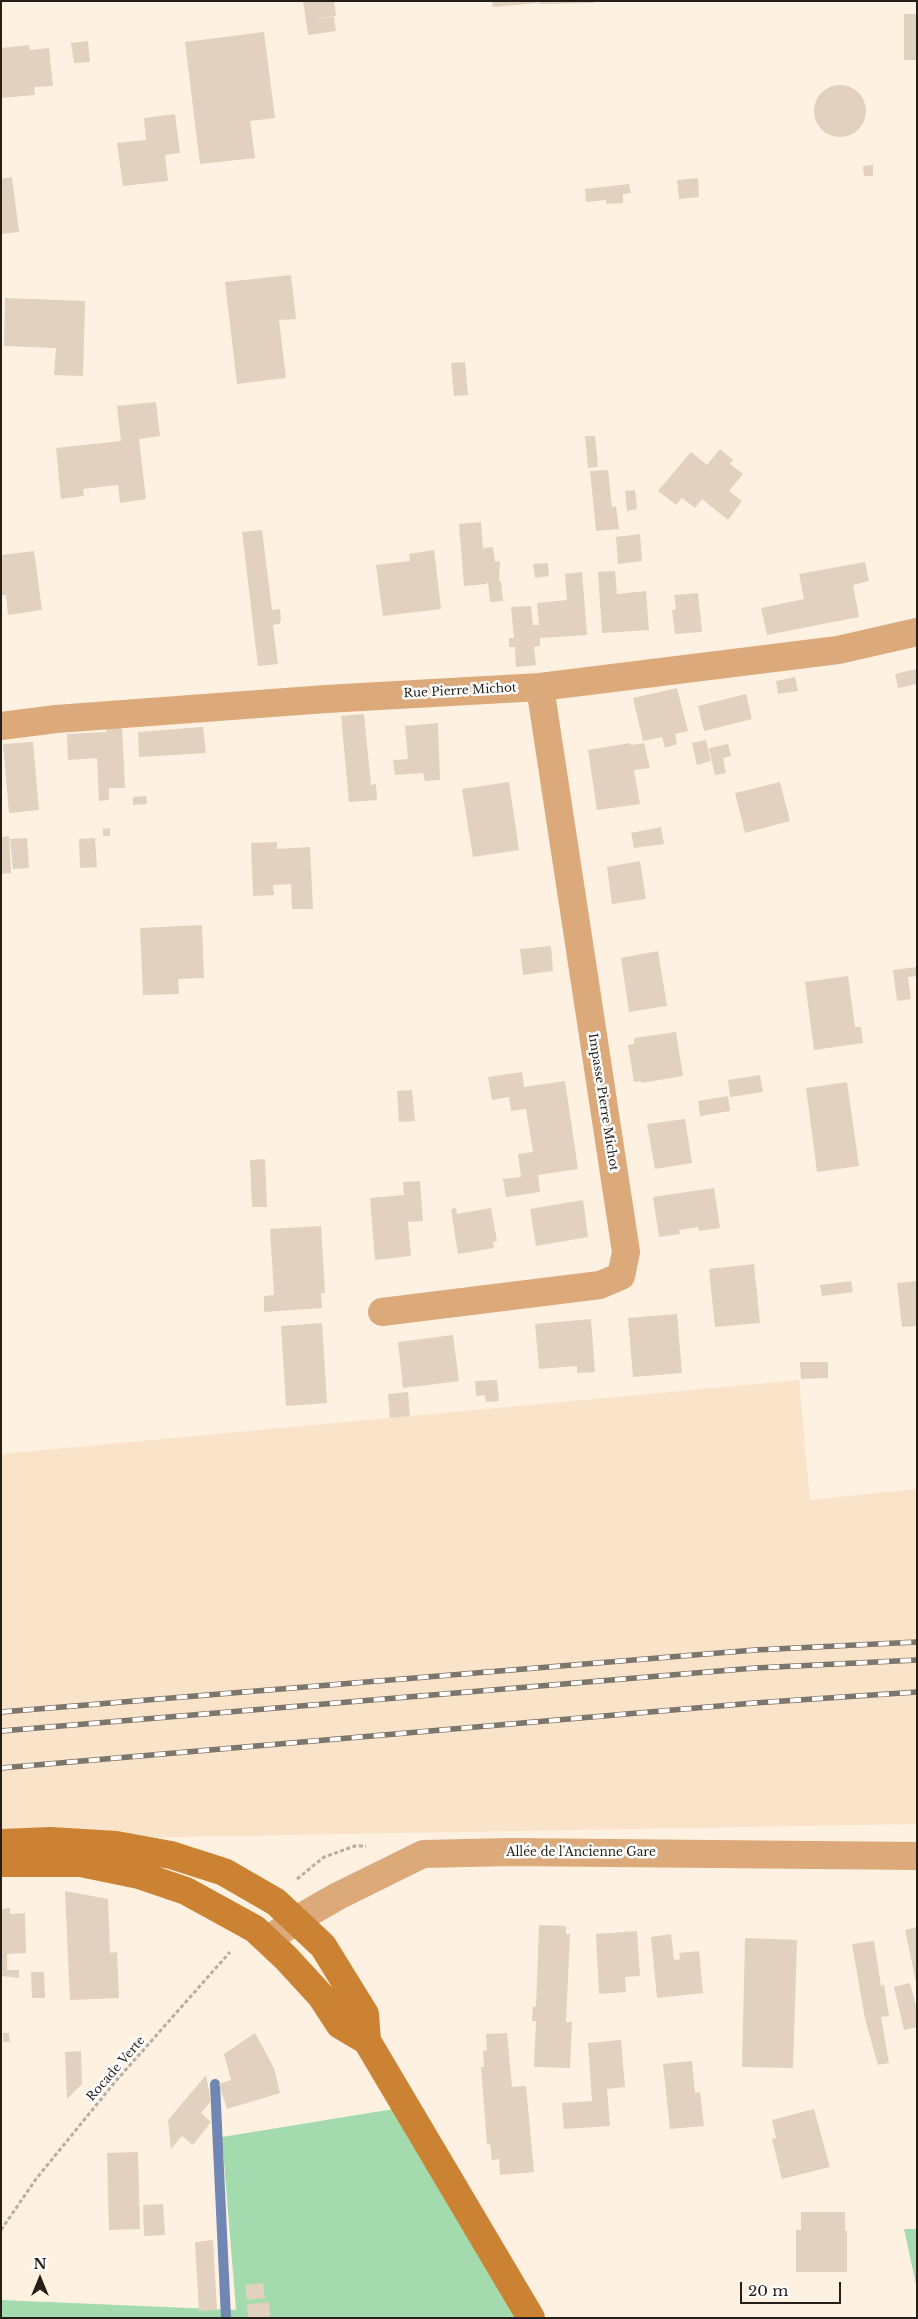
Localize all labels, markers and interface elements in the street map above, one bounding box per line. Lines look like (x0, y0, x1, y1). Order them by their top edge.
street label: Rue Pierre Michot (403, 681, 517, 701)
street label: Impasse Pierre Michot (585, 1032, 621, 1172)
street label: Allée de l'Ancienne Gare (506, 1846, 656, 1860)
street label: Rocade Verte (84, 2034, 148, 2104)
north arrow (15, 2254, 65, 2304)
text: N (33, 2255, 47, 2273)
scale bar (743, 2272, 844, 2304)
text: 20 m (748, 2281, 788, 2300)

